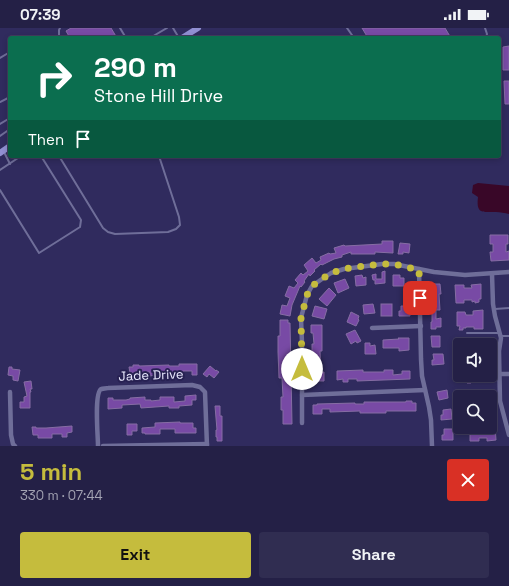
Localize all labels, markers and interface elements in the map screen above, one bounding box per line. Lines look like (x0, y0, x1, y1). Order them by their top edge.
text: 07:39 (20, 5, 61, 24)
text: 290 m (94, 49, 177, 85)
icon: right (28, 52, 80, 104)
text: Stone Hill Drive (94, 84, 223, 107)
icon: arrive (72, 128, 94, 150)
text: Then (28, 130, 64, 149)
pin (403, 281, 437, 315)
icon: arrive (409, 287, 431, 309)
map controls (453, 338, 497, 434)
button: sound (453, 338, 497, 382)
position arrow (281, 348, 323, 390)
street label: Jade Drive (118, 365, 184, 385)
button: search (453, 390, 497, 434)
text: 5 min (20, 456, 82, 487)
button: close (447, 459, 489, 501)
text: 330 m · 07:44 (20, 487, 103, 504)
button: Exit (20, 532, 251, 578)
button: Share (259, 532, 489, 578)

